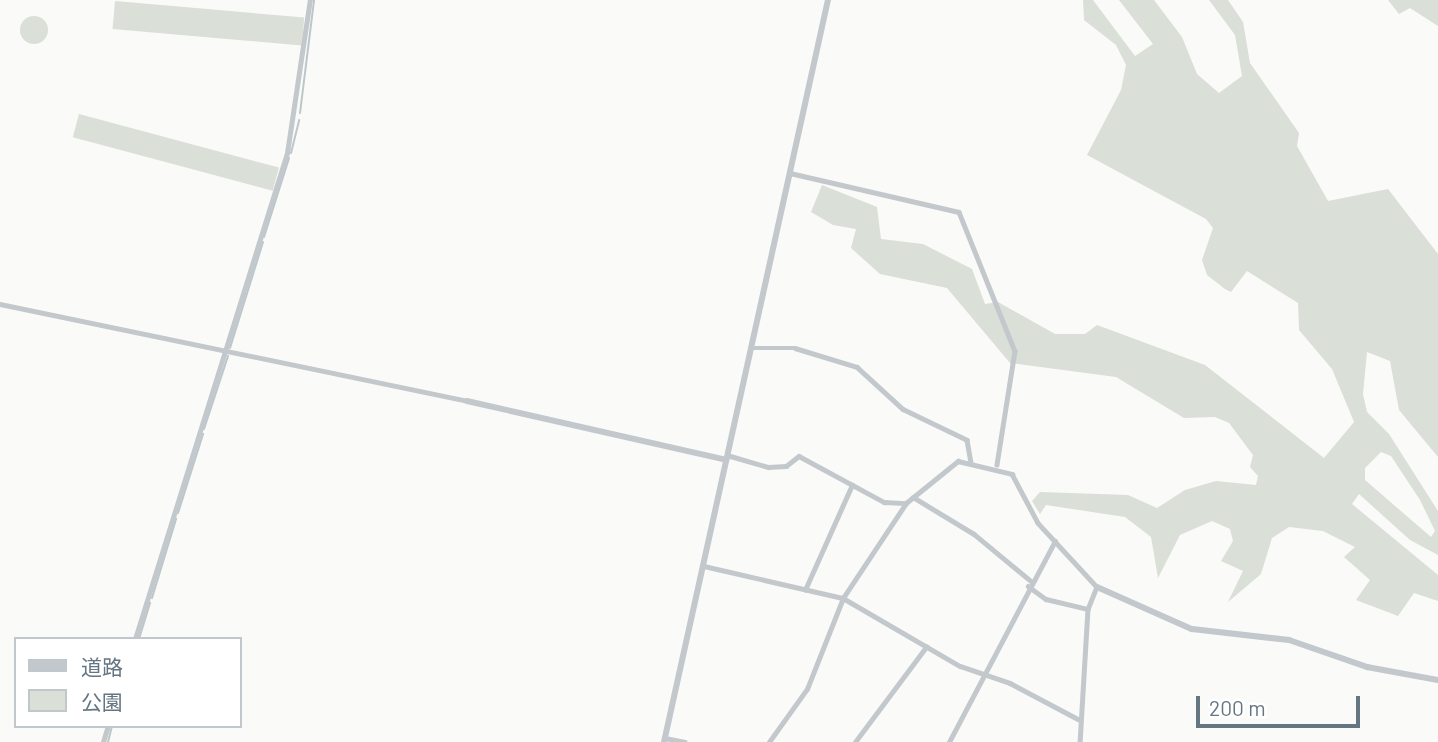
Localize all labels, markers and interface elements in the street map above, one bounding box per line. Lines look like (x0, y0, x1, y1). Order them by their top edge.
legend (14, 637, 242, 728)
text: 道路 (81, 654, 123, 679)
scale bar (1200, 682, 1364, 726)
text: 公園 (81, 689, 123, 714)
text: 200 m (1209, 695, 1266, 720)

